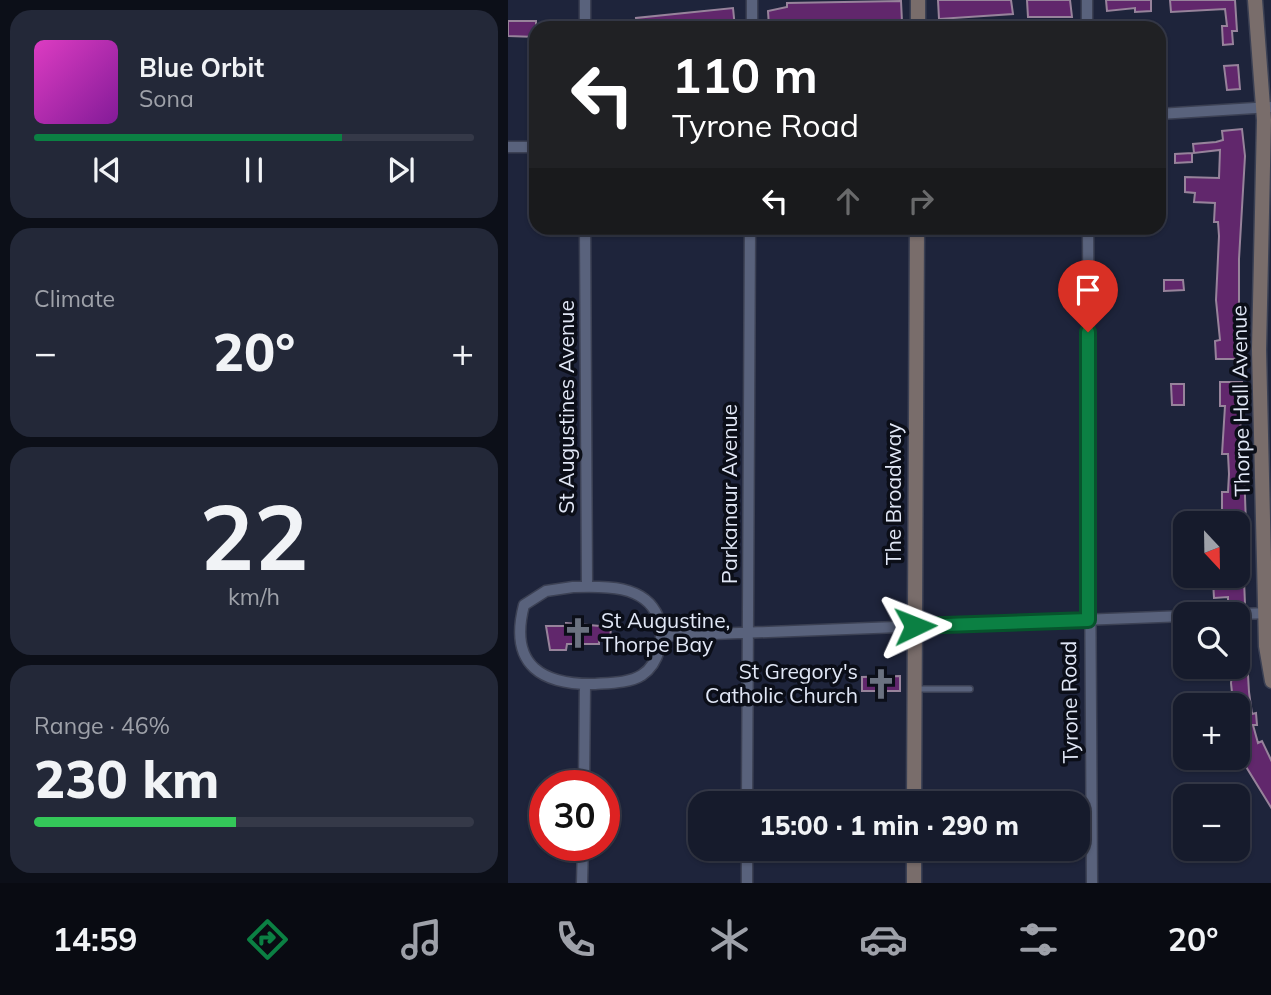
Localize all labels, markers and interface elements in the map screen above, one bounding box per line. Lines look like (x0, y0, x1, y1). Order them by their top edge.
text: 110 m (672, 44, 818, 105)
icon: left (557, 49, 648, 140)
text: Blue Orbit (139, 51, 264, 84)
text: Sona (139, 84, 194, 113)
text: Tyrone Road (672, 105, 859, 145)
icon: previous (88, 151, 126, 189)
icon: pause (235, 151, 273, 189)
icon: next (382, 151, 420, 189)
icon: left (756, 182, 794, 220)
icon: ahead (829, 182, 867, 220)
icon: right (902, 182, 940, 220)
pin (1058, 260, 1118, 332)
icon: arrive (1069, 271, 1107, 309)
text: Climate (34, 284, 115, 313)
street label: St Augustines Avenue (553, 300, 579, 514)
street label: Thorpe Hall Avenue (1225, 305, 1255, 497)
text: 20° (213, 319, 295, 384)
text: − (34, 328, 57, 376)
text: + (451, 328, 474, 376)
street label: Parkanaur Avenue (716, 404, 742, 584)
street label: The Broadway (880, 423, 906, 565)
text: 22 (199, 479, 309, 593)
north arrow (1173, 511, 1250, 588)
map controls (1173, 511, 1250, 861)
text: km/h (228, 582, 280, 611)
position arrow (878, 589, 952, 663)
button: search (1173, 602, 1250, 679)
place label: St Augustine, Thorpe Bay (601, 607, 730, 657)
church icon: St Augustine, Thorpe Bay (561, 616, 595, 650)
street label: Tyrone Road (1055, 640, 1083, 764)
place label: St Gregory's Catholic Church (705, 658, 858, 708)
church icon: St Gregory's Catholic Church (864, 667, 898, 701)
button: + (1173, 693, 1250, 770)
text: Range · 46% (34, 711, 170, 740)
text: 230 km (34, 746, 219, 811)
speed limit sign: 30 (529, 770, 620, 861)
button: − (1173, 784, 1250, 861)
text: 15:00 · 1 min · 290 m (759, 809, 1019, 842)
icon: directions (243, 915, 292, 964)
icon: music (397, 915, 446, 964)
icon: phone (551, 915, 600, 964)
icon: climate (705, 915, 754, 964)
icon: car (859, 915, 908, 964)
icon: filters (1014, 915, 1063, 964)
text: 14:59 (53, 919, 137, 959)
text: 20° (1168, 919, 1218, 959)

